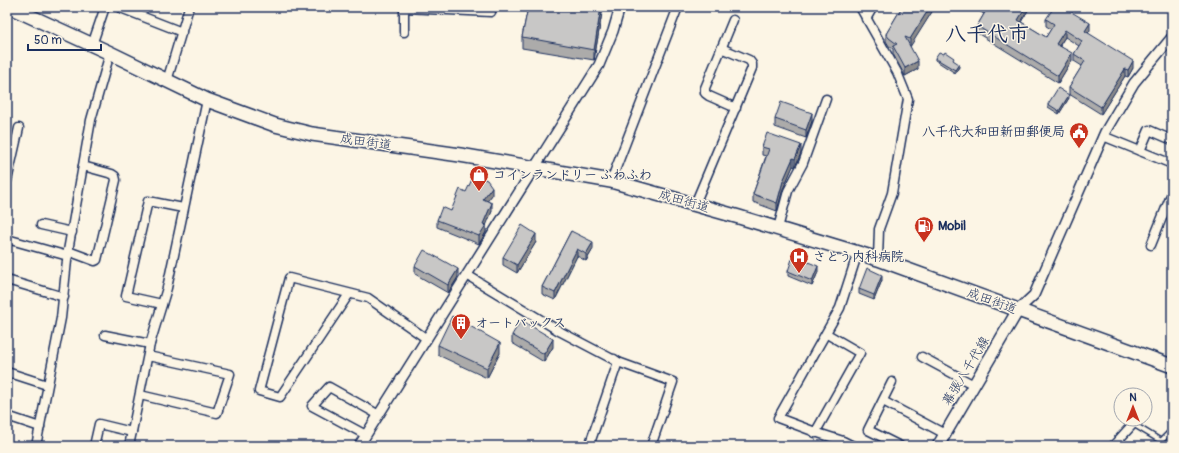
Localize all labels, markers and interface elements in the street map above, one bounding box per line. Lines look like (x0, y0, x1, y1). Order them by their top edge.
district label: 八千代市 (945, 21, 1029, 48)
scale bar (28, 26, 101, 52)
text: 50 m (34, 33, 62, 48)
public building icon: 八千代大和田新田郵便局 (1068, 121, 1090, 149)
place label: 八千代大和田新田郵便局 (922, 124, 1065, 140)
street label: 成田街道 (339, 130, 393, 154)
shop icon: コインランドリー ふわふわ (468, 164, 490, 192)
place label: コインランドリー ふわふわ (493, 167, 652, 183)
street label: 成田街道 (657, 186, 711, 216)
fuel station icon: Mobil (913, 215, 935, 243)
place label: Mobil (938, 218, 966, 234)
hospital icon: さとう内科病院 (788, 246, 810, 274)
place label: さとう内科病院 (813, 249, 904, 265)
street label: 成田街道 (965, 285, 1019, 317)
building icon: オートバックス (450, 312, 472, 340)
place label: オートバックス (475, 315, 566, 331)
street label: 幕張八千代線 (939, 333, 993, 409)
north arrow (1113, 387, 1153, 427)
text: N (1129, 391, 1137, 404)

